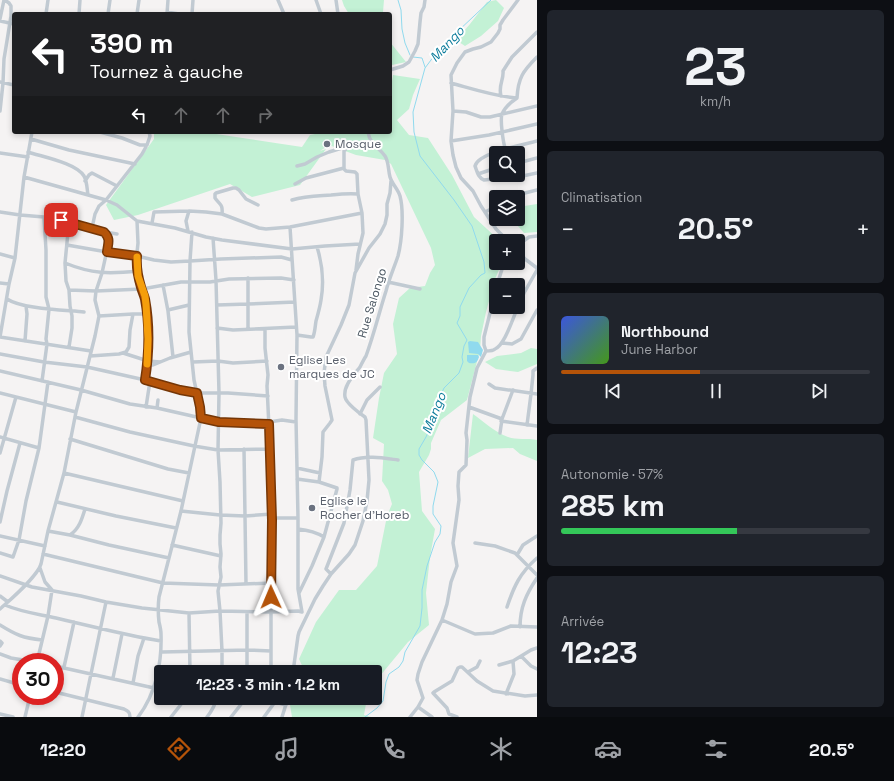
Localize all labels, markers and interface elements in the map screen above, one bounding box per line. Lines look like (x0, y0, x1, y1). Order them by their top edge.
water label: Mango (426, 22, 469, 66)
text: 390 m (90, 25, 174, 61)
icon: left (24, 28, 76, 80)
text: 23 (684, 34, 747, 100)
text: Tournez à gauche (90, 60, 243, 83)
text: km/h (700, 93, 731, 110)
icon: left (128, 104, 150, 126)
icon: ahead (170, 104, 192, 126)
icon: ahead (212, 104, 234, 126)
icon: right (254, 104, 276, 126)
place label: Mosque (335, 136, 381, 152)
marker: Mosque (322, 139, 332, 149)
map controls (489, 146, 525, 314)
button: search (489, 146, 525, 182)
text: Climatisation (561, 189, 642, 206)
button: layers (489, 190, 525, 226)
pin (44, 203, 78, 237)
icon: arrive (50, 209, 72, 231)
text: 20.5° (678, 209, 753, 248)
text: − (561, 215, 575, 243)
text: + (856, 215, 870, 243)
button: + (489, 234, 525, 270)
street label: Rue Salongo (354, 266, 390, 340)
button: − (489, 278, 525, 314)
text: Northbound (621, 322, 709, 341)
text: June Harbor (621, 341, 698, 358)
place label: Eglise Les marques de JC (289, 352, 375, 382)
marker: Eglise Les marques de JC (276, 362, 286, 372)
icon: previous (602, 380, 624, 402)
icon: pause (705, 380, 727, 402)
icon: next (808, 380, 830, 402)
water label: Mango (418, 389, 450, 436)
text: Autonomie · 57% (561, 466, 663, 483)
text: 285 km (561, 486, 665, 525)
place label: Eglise le Rocher d'Horeb (320, 493, 410, 523)
marker: Eglise le Rocher d'Horeb (307, 503, 317, 513)
position arrow (250, 576, 292, 618)
text: Arrivée (561, 613, 604, 630)
text: 12:23 (561, 633, 637, 672)
speed limit sign: 30 (12, 653, 64, 705)
text: 12:23 · 3 min · 1.2 km (196, 675, 340, 694)
icon: directions (165, 735, 193, 763)
icon: music (273, 735, 301, 763)
icon: phone (380, 735, 408, 763)
icon: climate (487, 735, 515, 763)
icon: car (594, 735, 622, 763)
icon: filters (702, 735, 730, 763)
text: 12:20 (40, 738, 86, 761)
text: 20.5° (809, 738, 854, 761)

